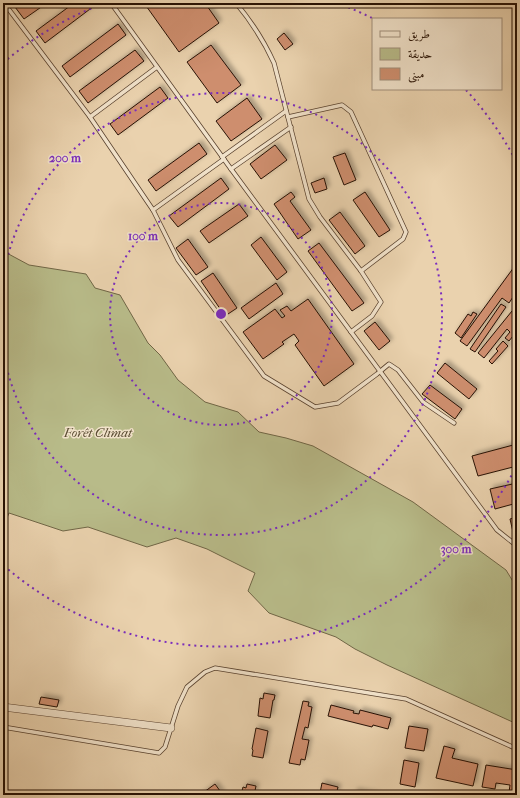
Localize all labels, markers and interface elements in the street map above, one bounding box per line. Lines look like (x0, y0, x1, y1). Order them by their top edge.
legend (372, 18, 502, 90)
text: طريق (408, 27, 430, 42)
text: حديقة (408, 47, 432, 62)
text: مبنى (408, 67, 424, 83)
text: 200 m (49, 151, 82, 165)
text: 100 m (128, 229, 159, 243)
centre of rings (214, 307, 228, 321)
park label: Forêt Climat (63, 425, 133, 440)
text: 300 m (441, 542, 472, 557)

